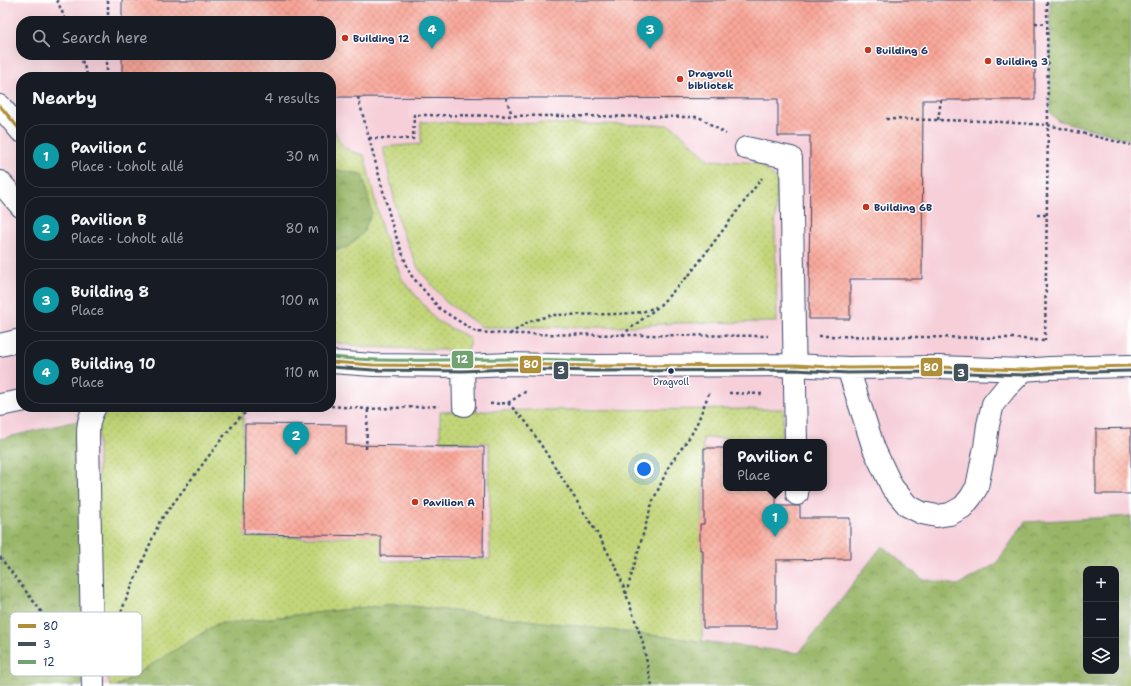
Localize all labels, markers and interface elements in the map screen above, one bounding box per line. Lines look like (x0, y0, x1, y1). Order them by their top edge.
search box (16, 16, 336, 60)
pin: 4 (419, 16, 445, 49)
pin: 3 (637, 16, 663, 49)
icon: search (30, 27, 52, 49)
text: Search here (62, 28, 148, 48)
place label: Building 12 (353, 32, 409, 45)
marker: Building 12 (340, 33, 350, 43)
place label: Building 6 (876, 44, 928, 57)
marker: Building 6 (863, 45, 873, 55)
place label: Building 3 (996, 55, 1048, 68)
marker: Building 3 (983, 56, 993, 66)
place label: Dragvoll bibliotek (688, 67, 734, 92)
marker: Dragvoll bibliotek (675, 74, 685, 84)
text: Nearby (32, 87, 97, 109)
text: 4 results (264, 90, 320, 107)
text: Pavilion C (71, 138, 147, 158)
text: 1 (43, 148, 49, 165)
text: 30 m (285, 148, 319, 165)
text: Place · Loholt allé (71, 158, 184, 175)
place label: Building 6B (874, 201, 932, 214)
marker: Building 6B (861, 202, 871, 212)
text: Pavilion B (71, 210, 147, 230)
text: 2 (41, 220, 51, 237)
text: 80 m (285, 220, 319, 237)
text: Place · Loholt allé (71, 230, 184, 247)
text: Building 8 (71, 282, 149, 302)
text: 3 (41, 292, 51, 309)
text: 100 m (280, 292, 319, 309)
text: Place (71, 302, 104, 319)
line badge: 12 (451, 350, 474, 369)
text: 12 (456, 352, 468, 367)
text: Building 10 (71, 354, 155, 374)
line badge: 80 (519, 355, 542, 374)
text: 80 (523, 357, 539, 372)
line badge: 80 (920, 357, 943, 377)
text: 80 (923, 360, 939, 375)
line badge: 3 (553, 361, 569, 380)
text: 3 (557, 363, 565, 378)
line badge: 3 (953, 363, 969, 382)
text: 4 (41, 364, 51, 381)
text: 110 m (284, 364, 319, 381)
marker: Dragvoll (666, 366, 676, 376)
text: 3 (957, 366, 965, 381)
text: Place (71, 374, 104, 391)
place label: Dragvoll (653, 376, 689, 388)
pin: 2 (283, 422, 309, 455)
popup (723, 439, 827, 491)
text: Pavilion C (737, 447, 813, 467)
your location (634, 459, 654, 479)
text: Place (737, 467, 770, 484)
place label: Pavilion A (423, 496, 475, 509)
marker: Pavilion A (410, 497, 420, 507)
pin: 1 (762, 504, 788, 537)
map controls (1083, 566, 1119, 674)
button: + (1083, 566, 1119, 602)
button: − (1083, 602, 1119, 638)
legend (10, 612, 142, 676)
text: 80 (43, 619, 58, 634)
text: 3 (43, 637, 51, 652)
button: layers (1083, 638, 1119, 674)
text: 12 (43, 655, 55, 670)

